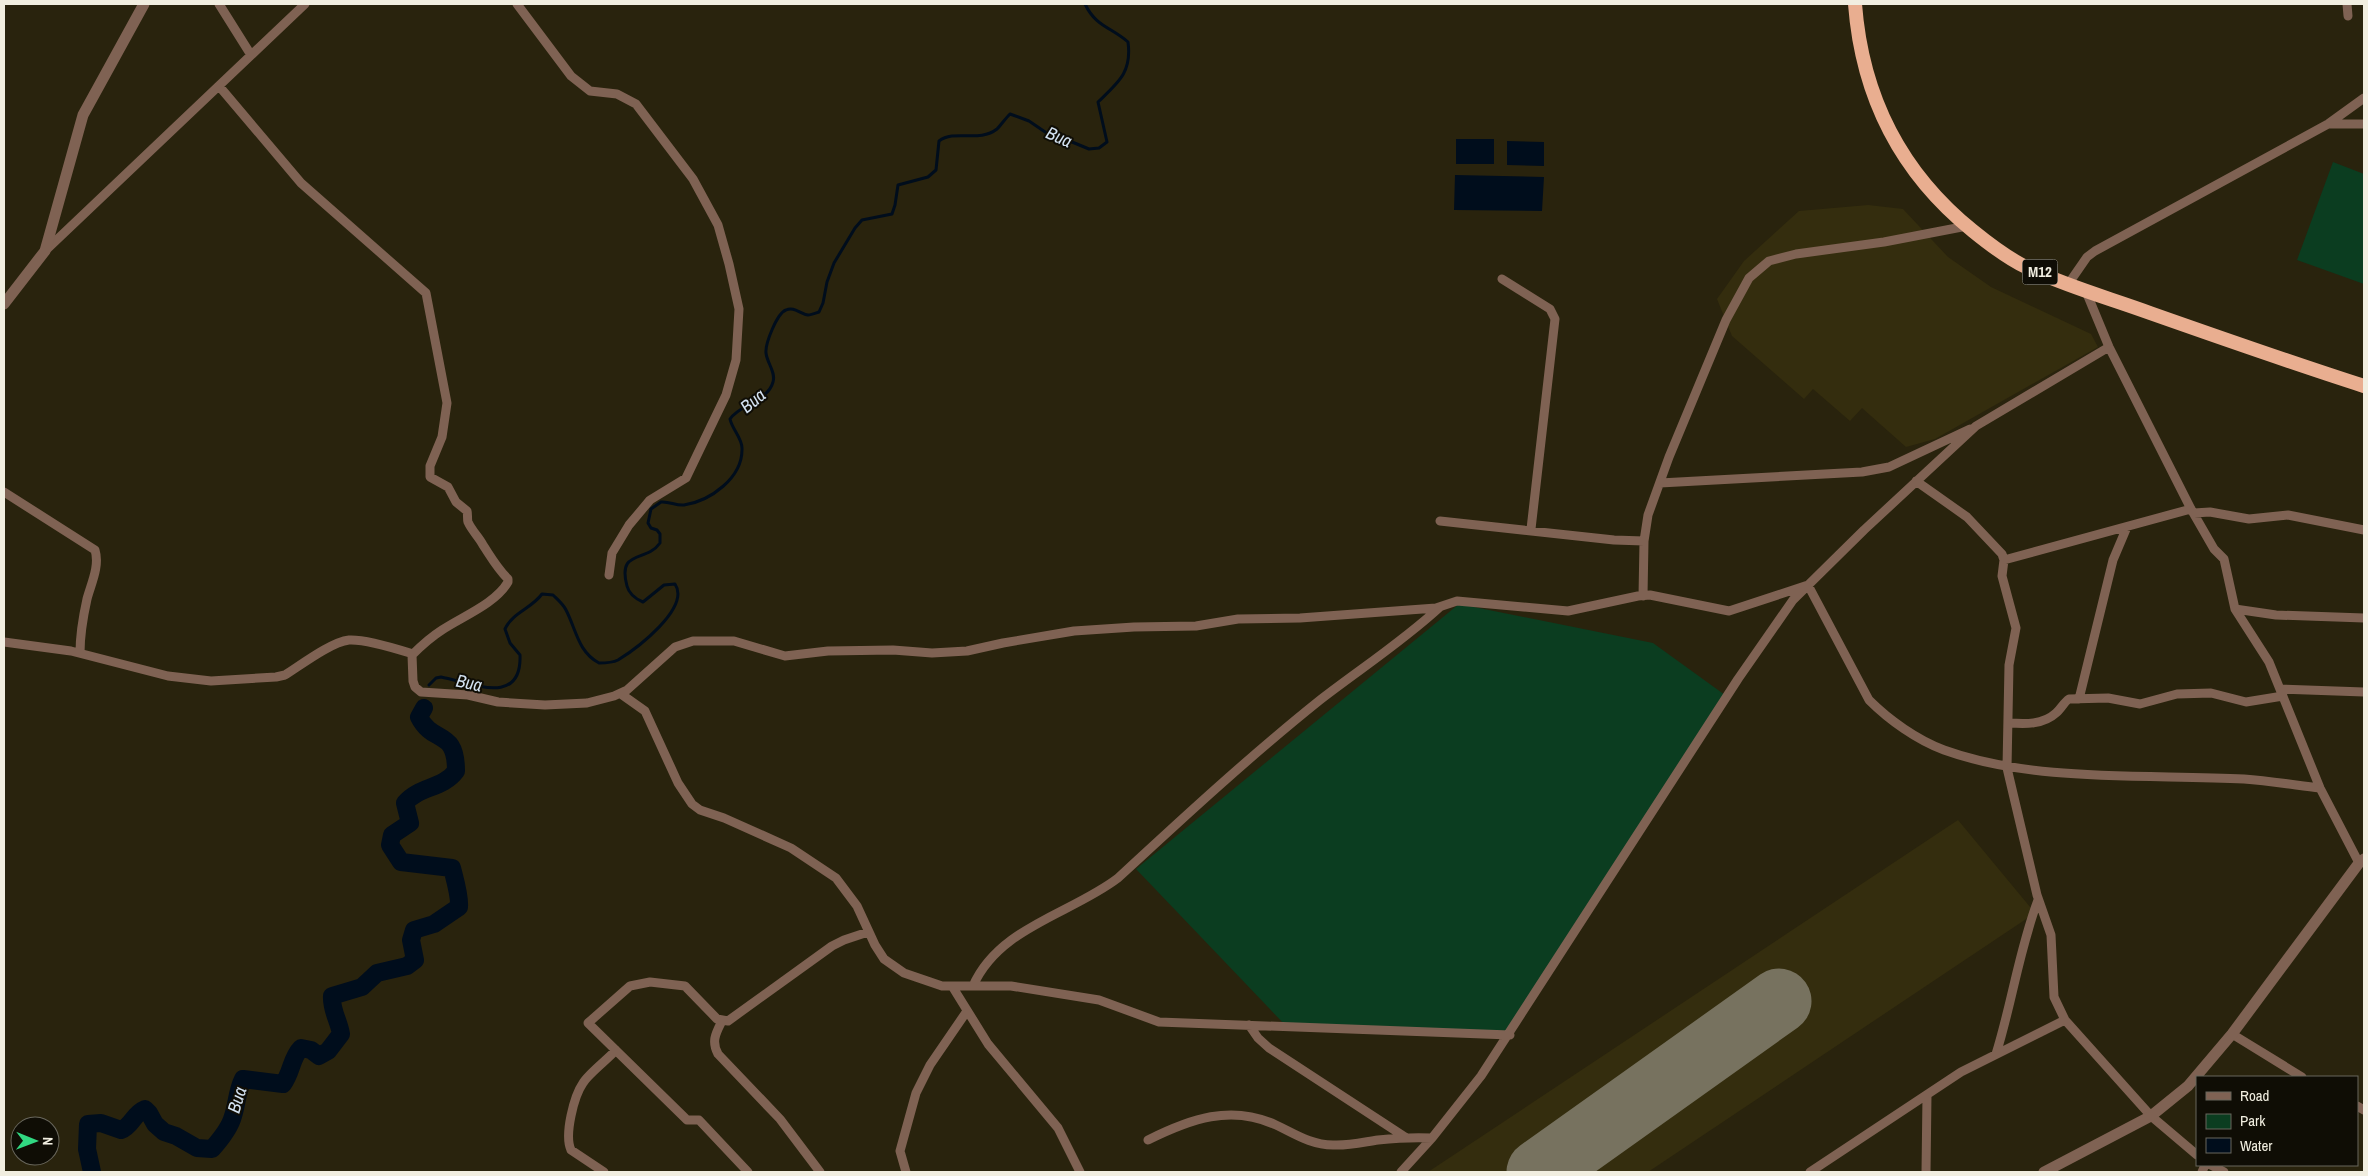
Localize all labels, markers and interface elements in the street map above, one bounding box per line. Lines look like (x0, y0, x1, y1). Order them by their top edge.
water label: Bua (1042, 120, 1076, 153)
road number: M12 (2022, 260, 2058, 284)
water label: Bua (735, 383, 771, 419)
water label: Bua (454, 668, 485, 697)
legend (2196, 1076, 2358, 1166)
water label: Bua (221, 1084, 252, 1116)
text: Road (2240, 1085, 2269, 1106)
text: Park (2240, 1110, 2266, 1131)
north arrow (10, 1116, 60, 1166)
text: Water (2240, 1135, 2272, 1156)
text: N (39, 1137, 57, 1146)

